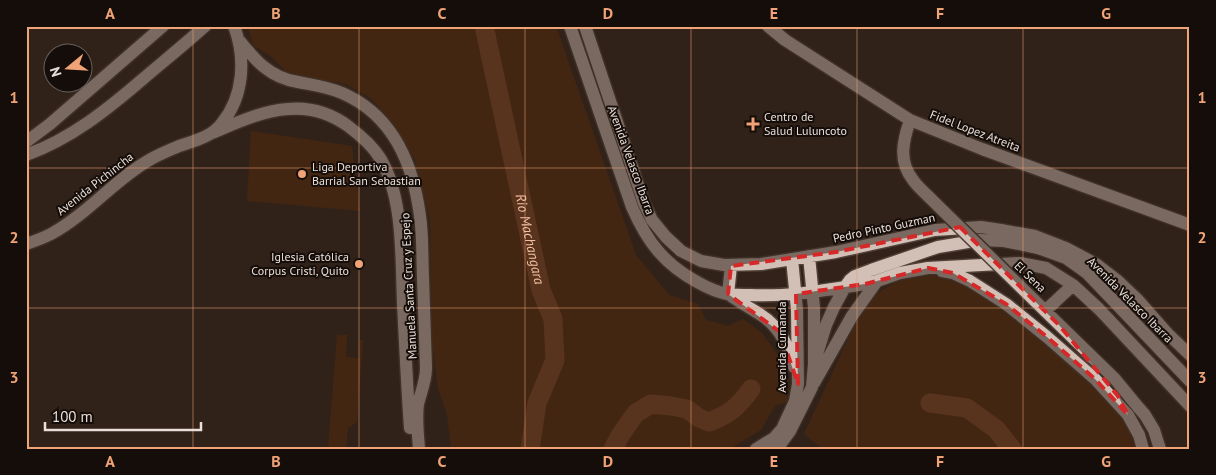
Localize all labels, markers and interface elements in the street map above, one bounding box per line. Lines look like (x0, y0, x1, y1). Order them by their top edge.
text: A (105, 3, 115, 23)
text: B (271, 3, 281, 23)
text: C (438, 3, 447, 23)
text: D (603, 3, 613, 23)
text: E (770, 3, 778, 23)
text: F (936, 3, 944, 23)
text: G (1101, 3, 1111, 23)
north arrow (42, 42, 92, 92)
text: N (46, 65, 66, 79)
text: 1 (9, 87, 19, 107)
text: 1 (1197, 87, 1207, 107)
street label: Avenida Velasco Ibarra (605, 103, 658, 216)
street label: Fidel Lopez Atreita (928, 106, 1022, 155)
place label: Centro de Salud Luluncoto (764, 109, 847, 138)
marker: Centro de Salud Luluncoto (746, 117, 760, 131)
street label: Avenida Pichincha (53, 149, 136, 218)
place label: Liga Deportiva Barrial San Sebastian (312, 159, 421, 188)
marker: Liga Deportiva Barrial San Sebastian (296, 168, 308, 180)
water label: Rio Machangara (511, 192, 549, 286)
street label: Pedro Pinto Guzman (831, 209, 936, 246)
street label: Manuela Santa Cruz y Espejo (397, 212, 420, 360)
text: 2 (9, 227, 19, 247)
text: 2 (1197, 227, 1207, 247)
place label: Iglesia Católica Corpus Cristi, Quito (251, 249, 349, 278)
street label: Avenida Velasco Ibarra (1084, 254, 1176, 346)
marker: Iglesia Católica Corpus Cristi, Quito (353, 258, 365, 270)
street label: El Sena (1011, 258, 1049, 295)
street label: Avenida Cumanda (774, 301, 789, 393)
text: 3 (9, 367, 19, 387)
text: 3 (1197, 367, 1207, 387)
scale bar (45, 400, 201, 432)
text: 100 m (52, 407, 93, 426)
text: A (105, 451, 115, 471)
text: B (271, 451, 281, 471)
text: C (438, 451, 447, 471)
text: D (603, 451, 613, 471)
text: E (770, 451, 778, 471)
text: F (936, 451, 944, 471)
text: G (1101, 451, 1111, 471)

